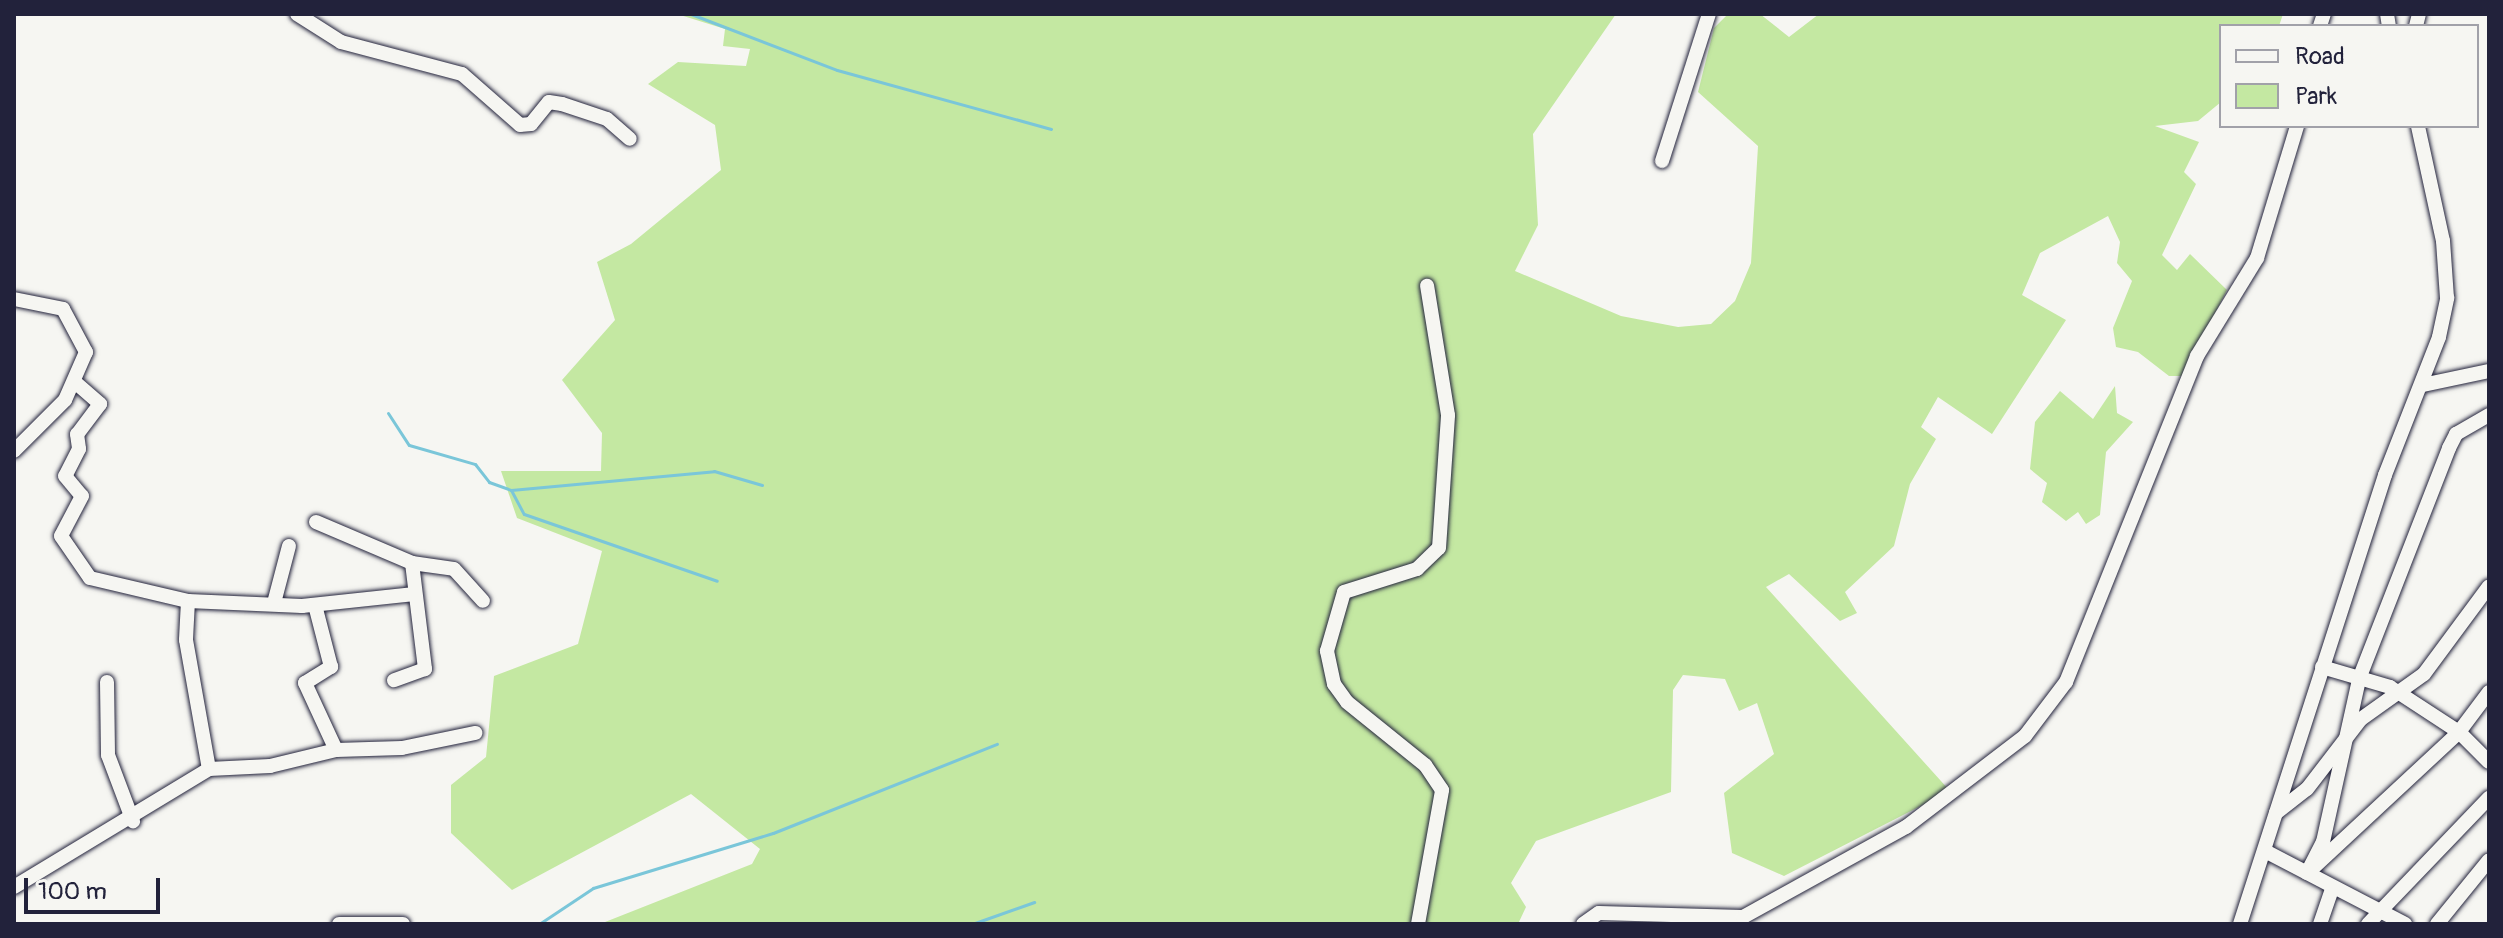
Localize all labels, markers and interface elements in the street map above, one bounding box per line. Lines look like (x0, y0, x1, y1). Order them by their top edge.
legend (2219, 24, 2479, 128)
text: Road (2295, 42, 2345, 71)
text: Park (2295, 82, 2337, 111)
scale bar (28, 862, 164, 912)
text: 100 m (38, 877, 107, 906)

